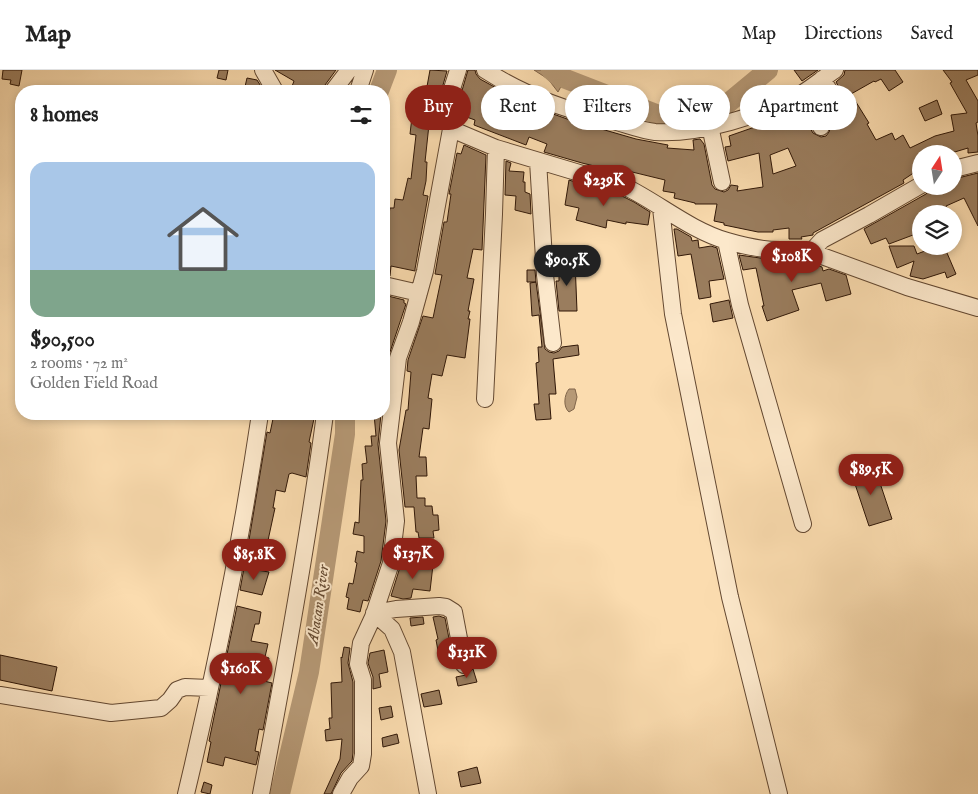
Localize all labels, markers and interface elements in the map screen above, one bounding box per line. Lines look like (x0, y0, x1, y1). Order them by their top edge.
text: Map (25, 19, 71, 50)
text: Map (742, 23, 776, 46)
text: Directions (804, 23, 882, 46)
text: Saved (910, 23, 953, 46)
chip: Buy (405, 85, 471, 130)
chip: Rent (481, 85, 555, 130)
chip: Filters (565, 85, 649, 130)
chip: New (659, 85, 730, 130)
chip: Apartment (740, 85, 857, 130)
icon: filters (347, 101, 375, 129)
text: 8 homes (30, 102, 98, 129)
north arrow (912, 145, 962, 195)
map controls (912, 145, 962, 255)
pin: $239K (569, 164, 639, 207)
text: $239K (584, 171, 624, 191)
icon: home (158, 194, 248, 284)
button: layers (912, 205, 962, 255)
pin: $108K (757, 240, 827, 283)
pin: $90.5K (526, 244, 608, 287)
text: $108K (772, 247, 812, 267)
text: $90.5K (545, 251, 589, 271)
text: $90,500 (30, 327, 95, 354)
text: 2 rooms · 72 m² (30, 354, 128, 374)
text: Golden Field Road (30, 374, 158, 394)
pin: $89.5K (830, 454, 912, 496)
text: $89.5K (850, 460, 892, 480)
pin: $85.8K (213, 538, 295, 581)
pin: $137K (378, 538, 448, 580)
text: $137K (393, 544, 433, 564)
text: $85.8K (233, 545, 275, 565)
water label: Abacan River (303, 562, 335, 648)
pin: $131K (432, 636, 502, 679)
text: $131K (448, 643, 486, 663)
pin: $160K (206, 652, 276, 695)
text: $160K (221, 659, 262, 679)

